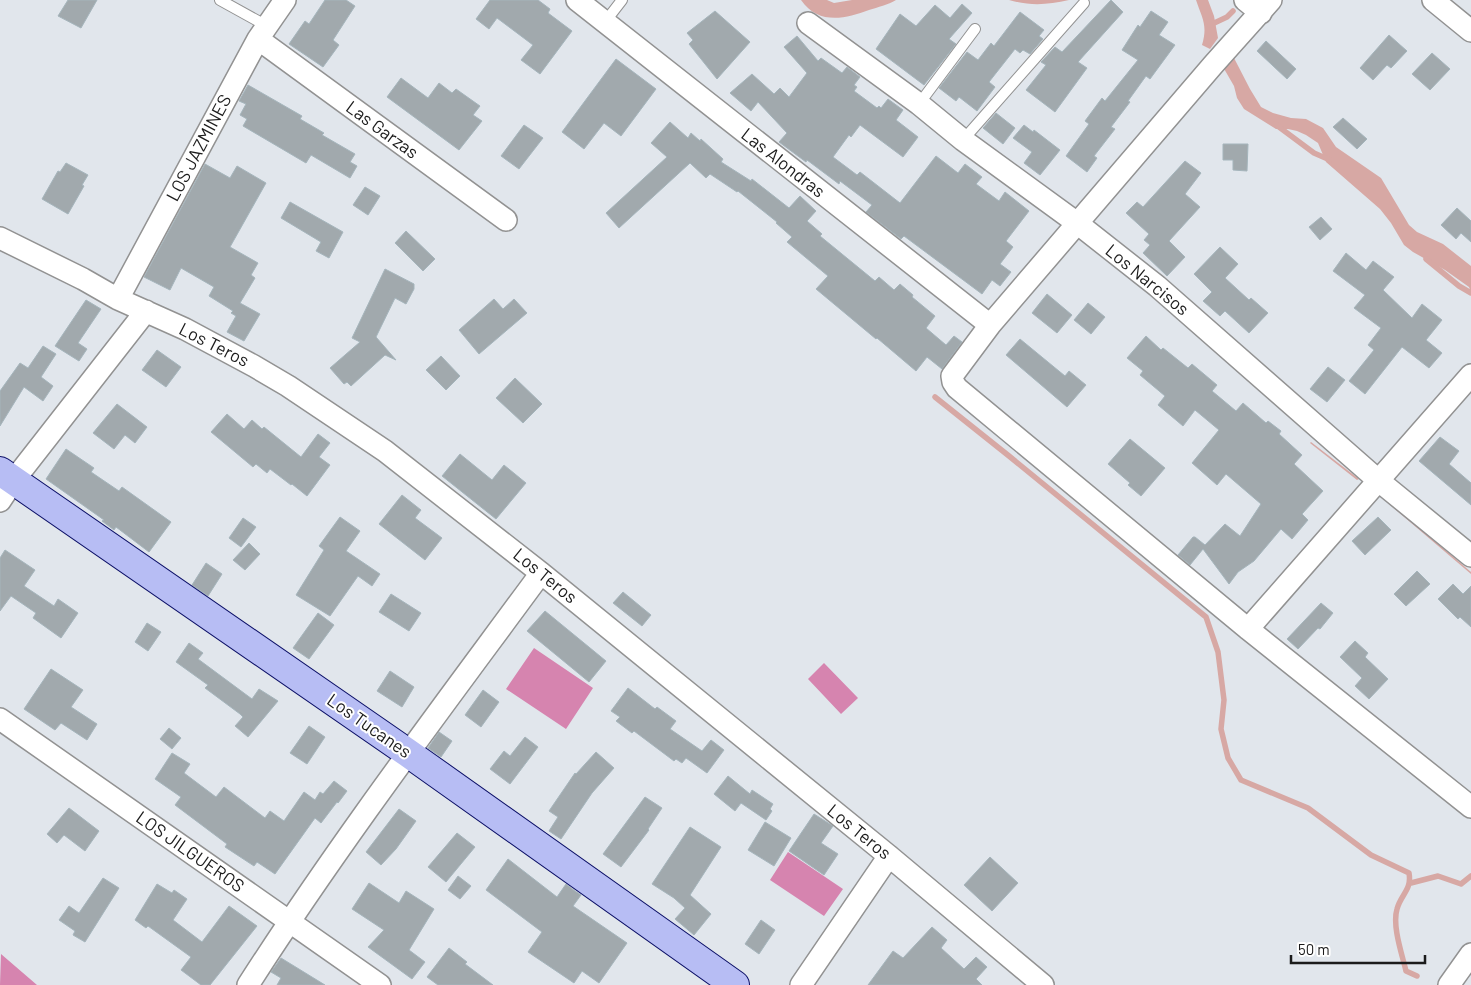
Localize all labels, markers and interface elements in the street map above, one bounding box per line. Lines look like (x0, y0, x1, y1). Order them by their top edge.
street label: LOS JAZMINES (161, 90, 235, 205)
street label: Las Garzas (342, 96, 423, 163)
street label: Las Alondras (737, 123, 830, 202)
street label: Los Narcisos (1101, 239, 1194, 320)
street label: Los Teros (176, 317, 253, 371)
street label: Los Teros (509, 543, 582, 608)
street label: Los Tucanes (323, 688, 416, 762)
street label: Los Teros (823, 799, 896, 864)
street label: LOS JILGUEROS (132, 806, 249, 897)
scale bar (1291, 932, 1425, 964)
text: 50 m (1298, 940, 1330, 958)

